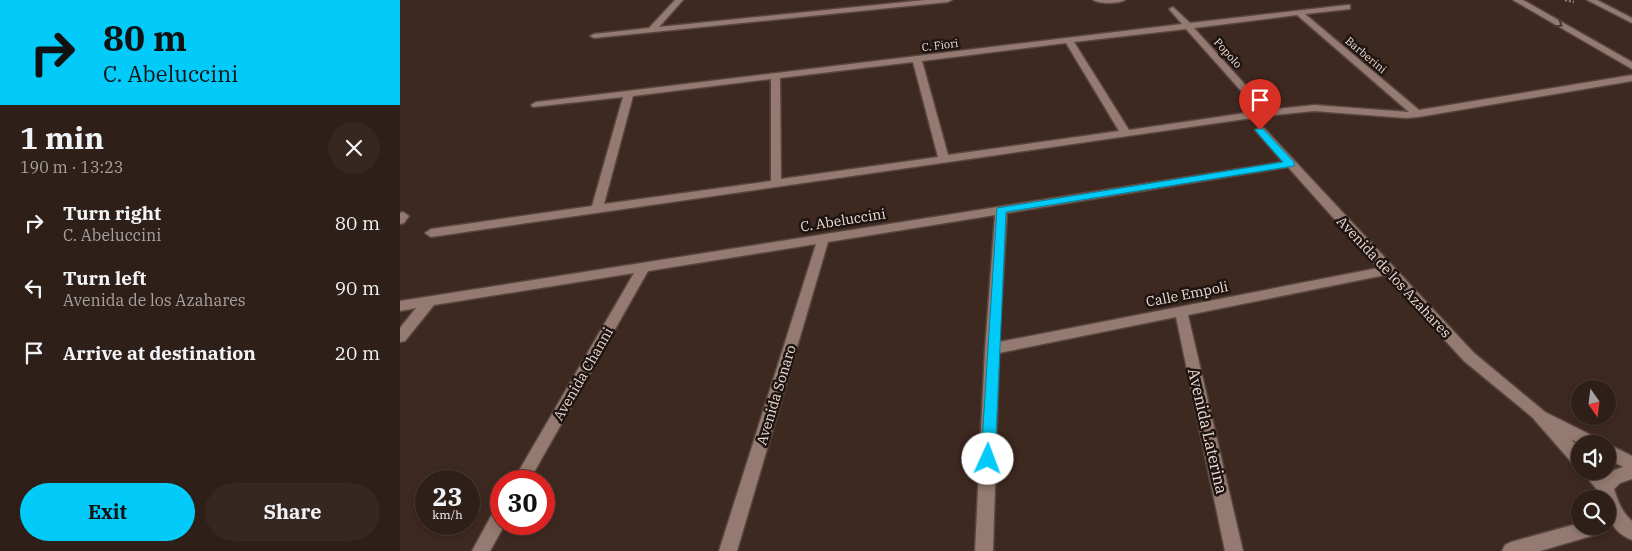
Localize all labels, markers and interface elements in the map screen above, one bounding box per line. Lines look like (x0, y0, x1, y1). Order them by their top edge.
text: 80 m (103, 15, 187, 61)
one-way arrow (1554, 18, 1563, 28)
icon: right (20, 20, 85, 85)
street label: Barberini (1342, 34, 1390, 77)
street label: Popolo (1211, 35, 1245, 71)
street label: C. Fiori (921, 36, 960, 54)
text: C. Abeluccini (103, 59, 238, 88)
pin (1239, 79, 1281, 130)
icon: arrive (1246, 86, 1274, 114)
text: 1 min (20, 118, 104, 157)
button: close (328, 122, 380, 174)
text: 190 m · 13:23 (20, 157, 123, 177)
text: Turn right (63, 201, 161, 225)
street label: C. Abeluccini (799, 204, 887, 236)
icon: right (20, 209, 48, 237)
text: 80 m (335, 211, 380, 235)
street label: Avenida de los Azahares (1333, 212, 1455, 342)
text: C. Abeluccini (63, 225, 161, 245)
text: Turn left (63, 266, 146, 290)
icon: left (20, 274, 48, 302)
text: 90 m (335, 276, 380, 300)
street label: Calle Empoli (1144, 277, 1230, 311)
text: Avenida de los Azahares (63, 290, 246, 310)
street label: Avenida Channi (549, 324, 617, 424)
icon: arrive (20, 339, 48, 367)
text: Arrive at destination (63, 341, 256, 365)
text: 20 m (335, 341, 380, 365)
street label: Avenida Sonaro (752, 343, 800, 447)
street label: Avenida Laterina (1184, 366, 1232, 496)
north arrow (1571, 380, 1616, 425)
map controls (1571, 380, 1616, 535)
position arrow (961, 432, 1013, 484)
button: sound (1571, 435, 1616, 480)
speed limit sign: 30 (490, 470, 555, 535)
text: 23 (432, 480, 463, 513)
button: Exit (20, 483, 195, 541)
button: Share (205, 483, 380, 541)
button: search (1571, 490, 1616, 535)
text: km/h (432, 507, 463, 522)

